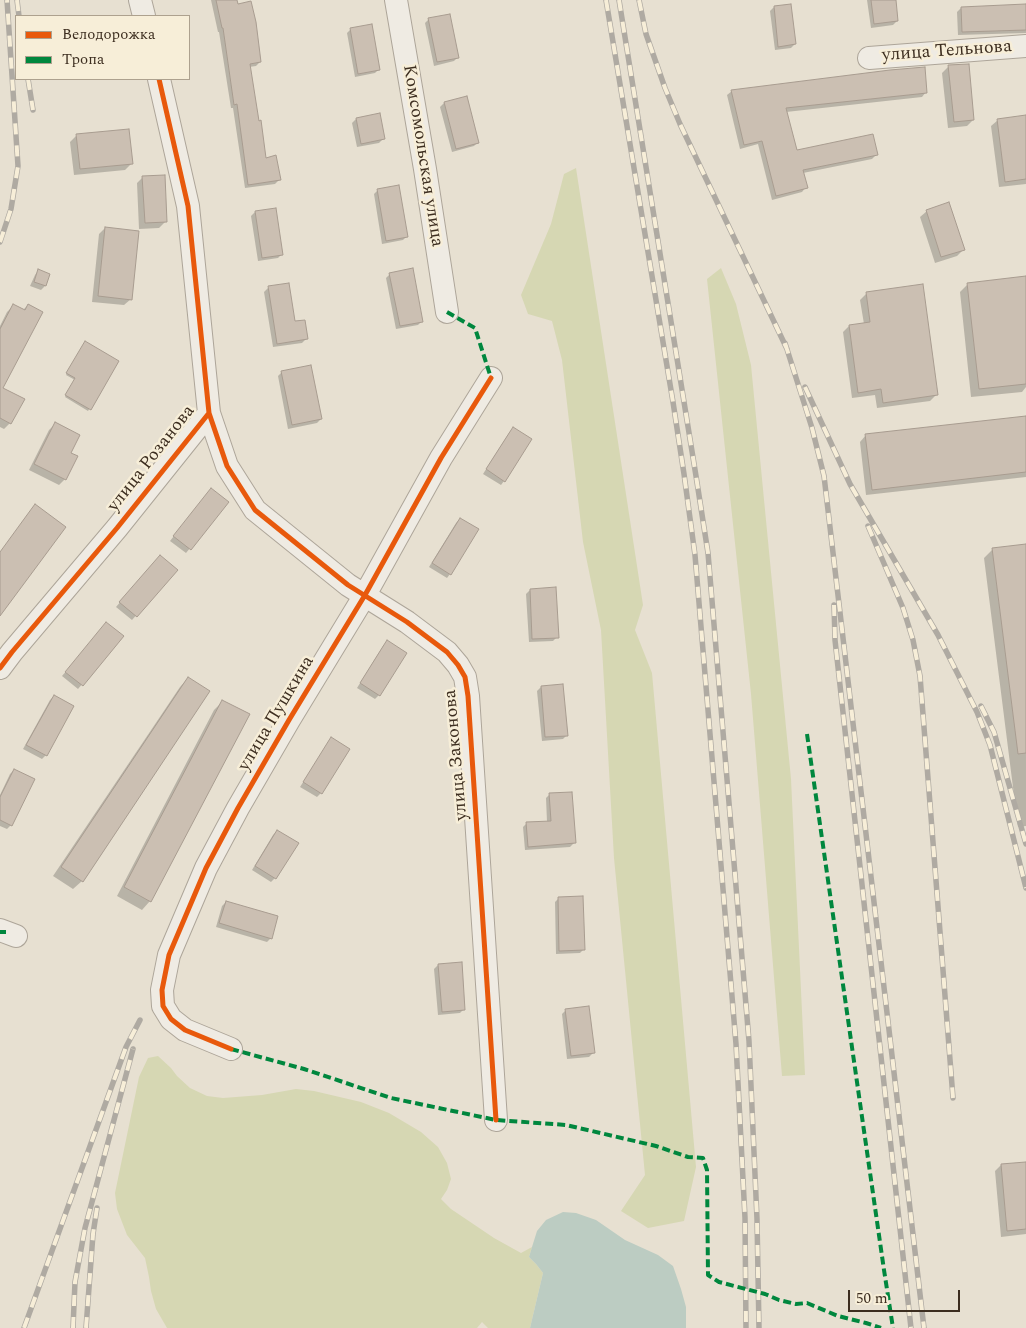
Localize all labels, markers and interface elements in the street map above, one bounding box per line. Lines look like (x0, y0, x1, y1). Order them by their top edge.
legend (15, 15, 190, 80)
text: Велодорожка (62, 23, 155, 46)
street label: улица Тельнова (881, 37, 1013, 67)
text: Тропа (62, 48, 104, 71)
street label: Комсомольская улица (397, 63, 447, 249)
street label: улица Розанова (104, 401, 200, 517)
street label: улица Пушкина (234, 653, 320, 775)
street label: улица Законова (441, 689, 473, 821)
scale bar (851, 1280, 964, 1312)
text: 50 m (856, 1287, 888, 1310)

